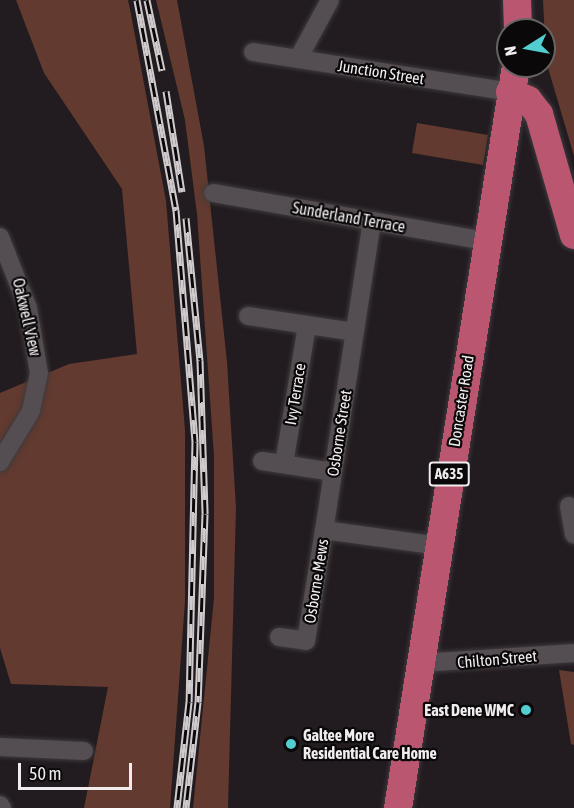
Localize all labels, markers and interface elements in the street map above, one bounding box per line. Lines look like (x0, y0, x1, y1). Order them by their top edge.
north arrow (496, 18, 556, 78)
text: N (501, 45, 520, 57)
street label: Junction Street (336, 56, 426, 88)
street label: Sunderland Terrace (291, 198, 407, 236)
street label: Oakwell View (9, 276, 45, 358)
street label: Doncaster Road (444, 354, 478, 448)
street label: Ivy Terrace (281, 362, 309, 426)
street label: Osborne Street (323, 388, 355, 478)
road number: A635 (428, 462, 470, 486)
street label: Osborne Mews (300, 537, 332, 625)
street label: Chilton Street (456, 646, 538, 672)
place label: East Dene WMC (424, 700, 514, 720)
marker: East Dene WMC (519, 703, 533, 717)
place label: Galtee More Residential Care Home (303, 725, 437, 763)
marker: Galtee More Residential Care Home (284, 737, 298, 751)
scale bar (21, 751, 135, 789)
text: 50 m (29, 763, 61, 784)

